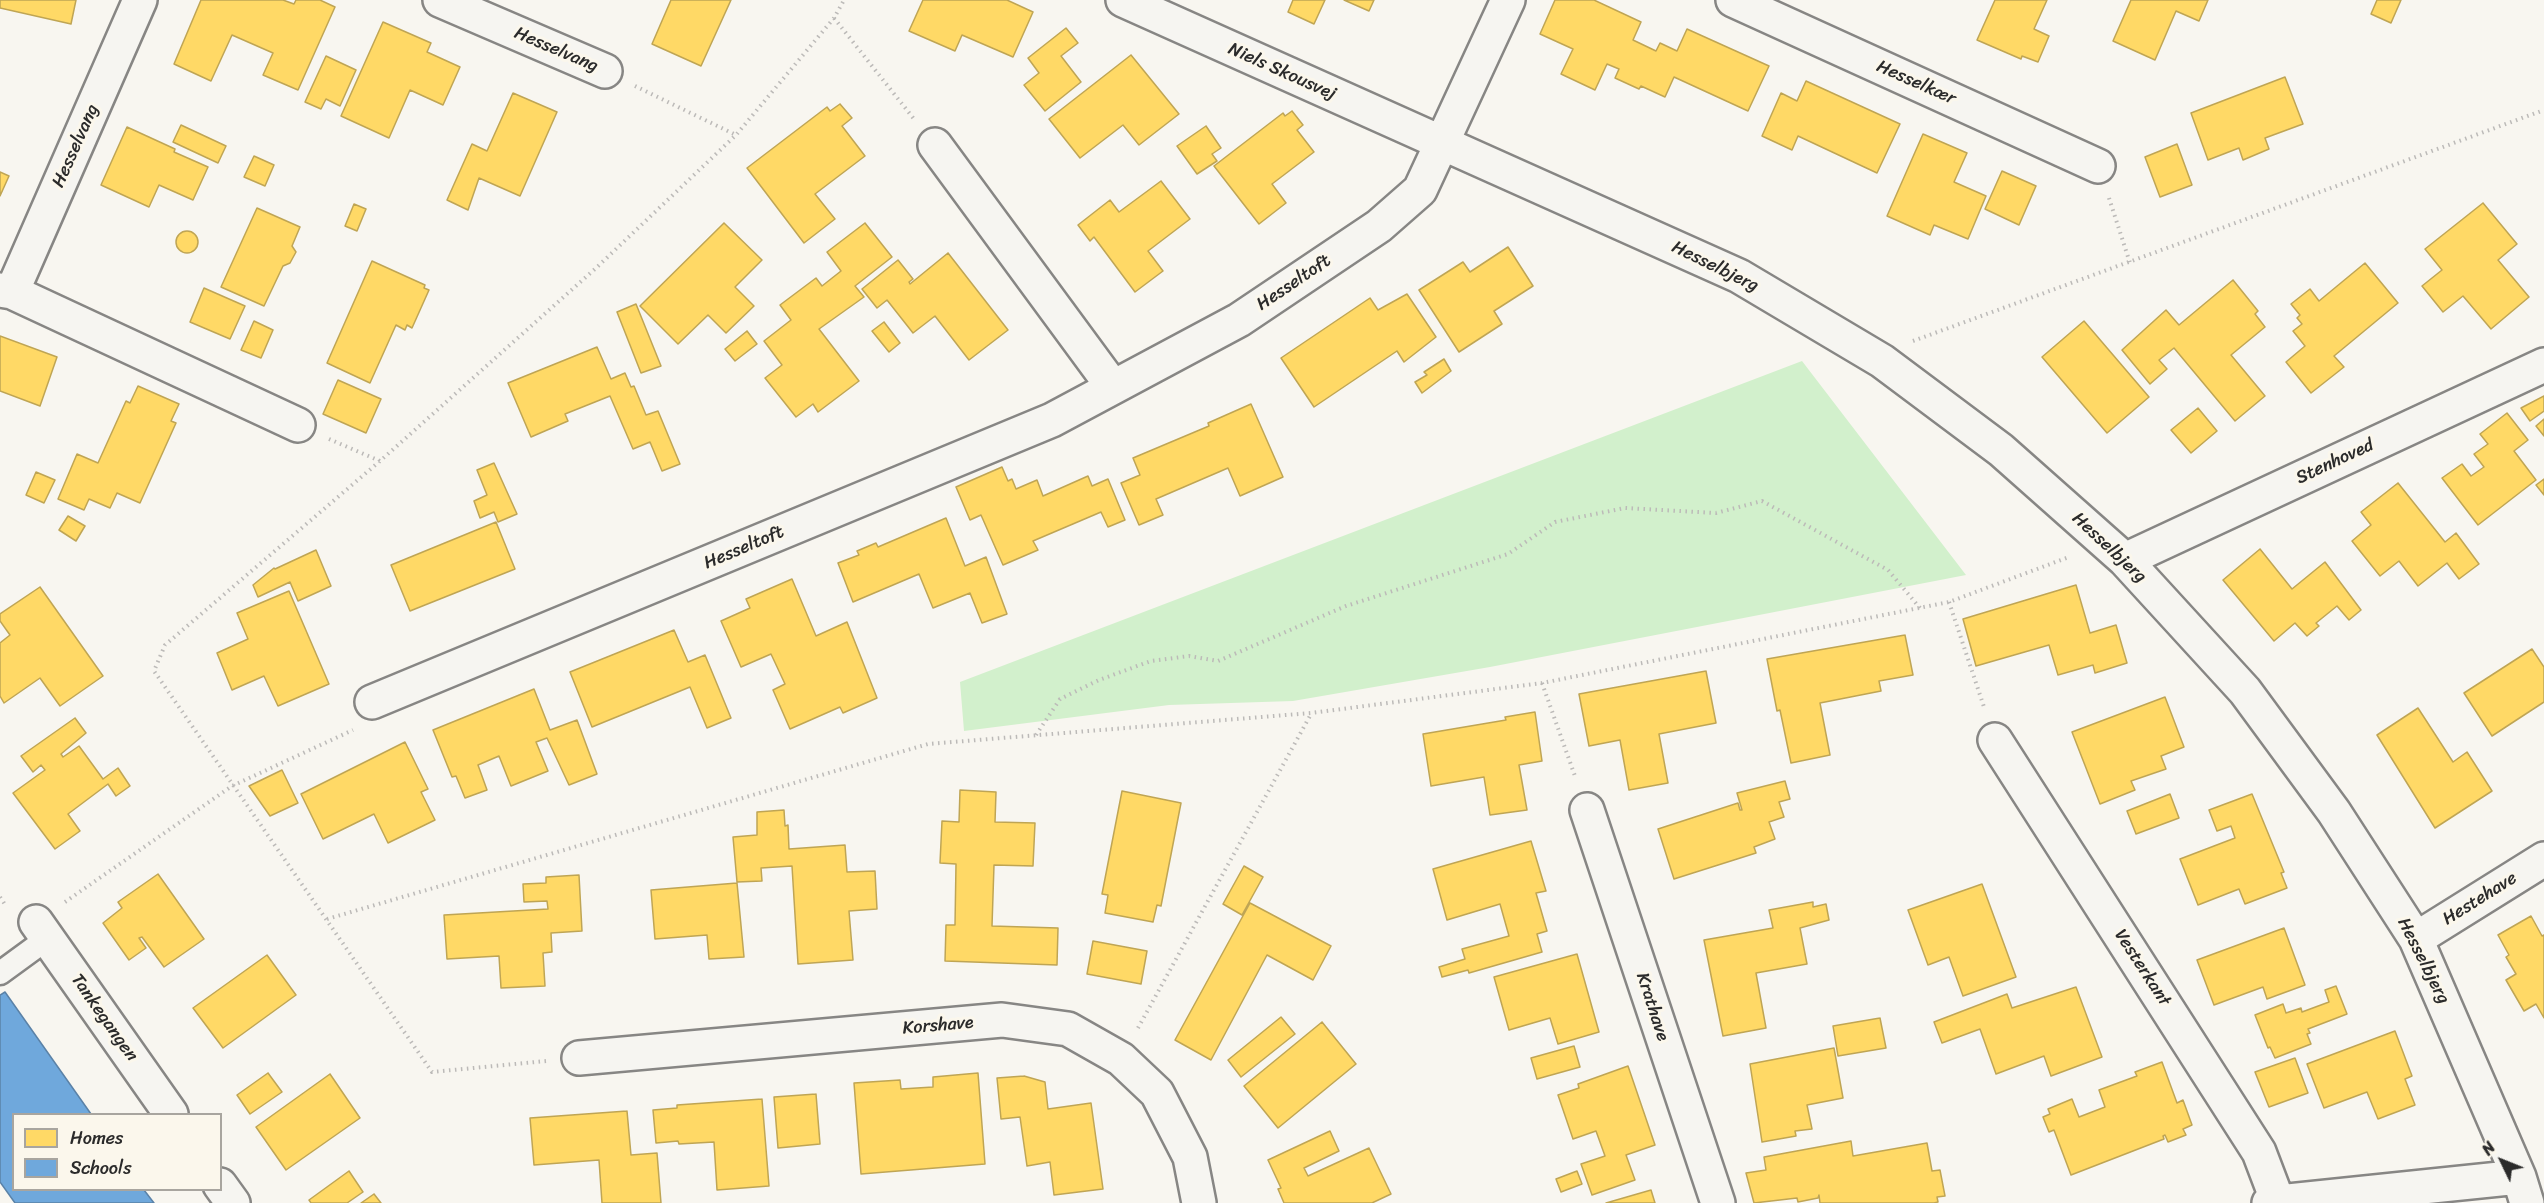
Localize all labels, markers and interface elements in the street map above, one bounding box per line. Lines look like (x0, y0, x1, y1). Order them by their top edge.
street label: Hesselvang (511, 23, 601, 77)
street label: Niels Skousvej (1225, 39, 1339, 105)
street label: Hesselkær (1873, 56, 1959, 110)
street label: Hesselvang (48, 101, 104, 191)
street label: Hesselbjerg (1668, 237, 1762, 297)
street label: Hesseltoft (1253, 250, 1335, 316)
street label: Stenhoved (2293, 435, 2377, 489)
street label: Hesselbjerg (2067, 508, 2151, 588)
street label: Hesseltoft (701, 521, 787, 575)
street label: Hestehave (2439, 868, 2521, 930)
street label: Hesselbjerg (2392, 914, 2454, 1008)
street label: Vesterkant (2109, 926, 2175, 1010)
street label: Tankegangen (66, 970, 142, 1066)
street label: Krathave (1631, 970, 1673, 1044)
street label: Korshave (902, 1012, 974, 1040)
legend (12, 1113, 222, 1191)
text: Homes (70, 1122, 123, 1154)
north arrow (2472, 1131, 2532, 1191)
text: N (2474, 1134, 2503, 1162)
text: Schools (70, 1152, 131, 1184)

